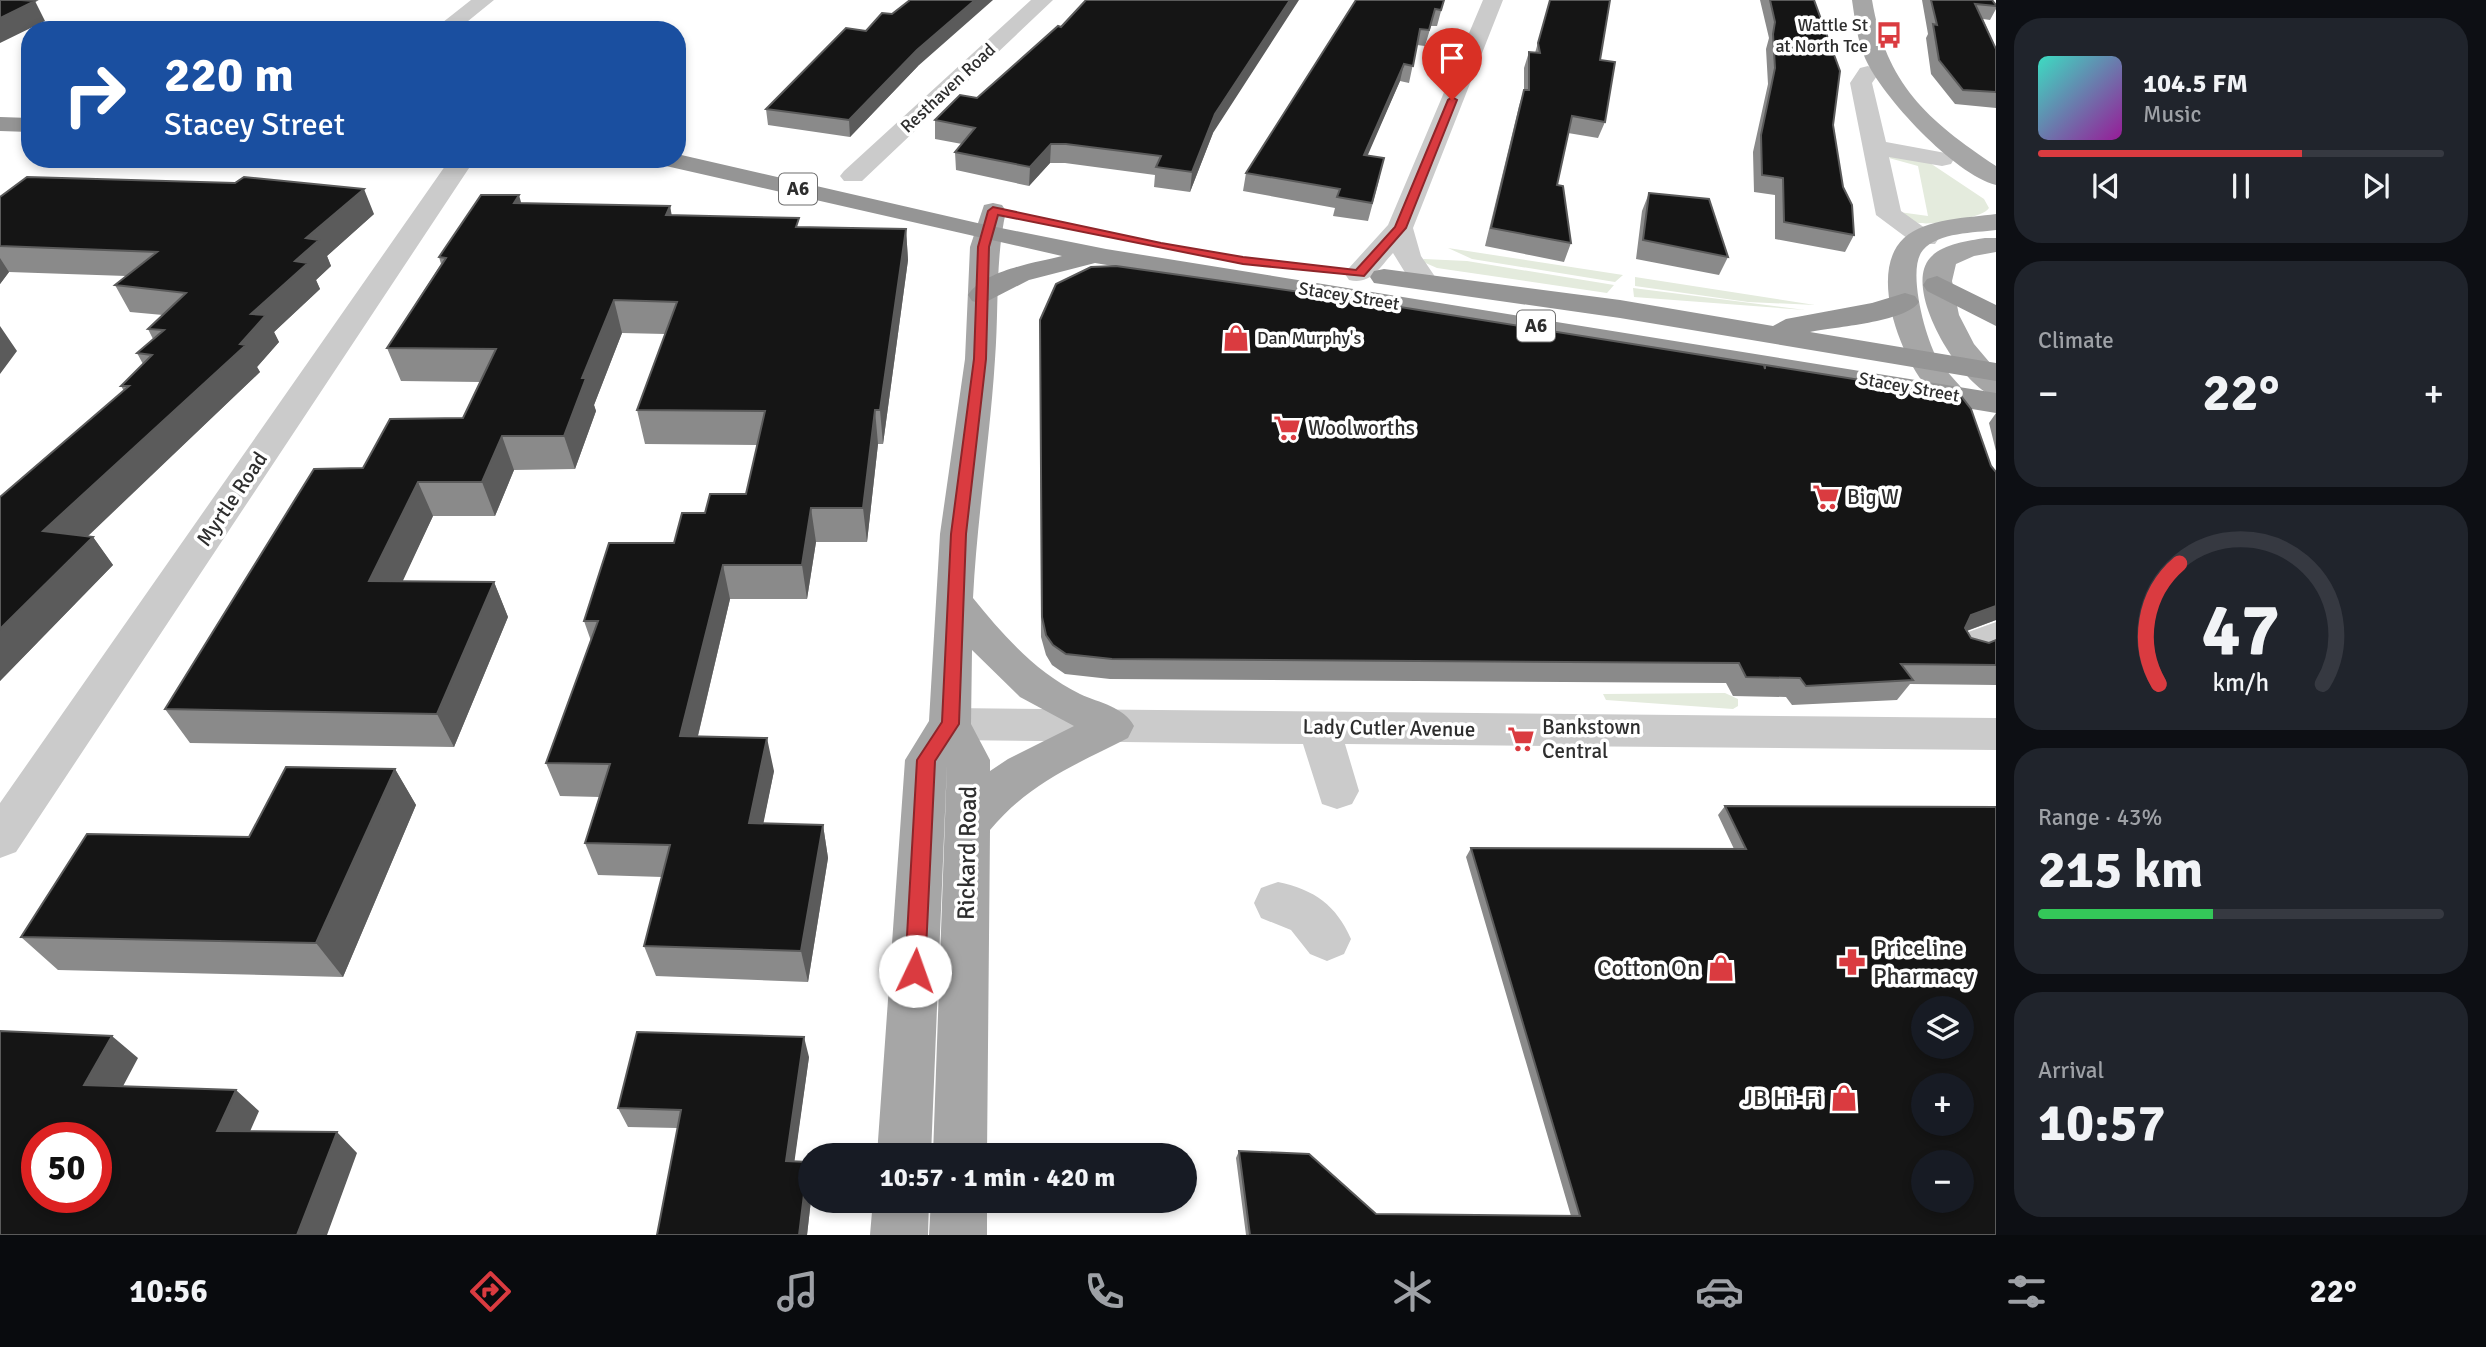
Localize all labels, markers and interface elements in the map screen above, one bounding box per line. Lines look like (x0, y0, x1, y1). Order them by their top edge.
place label: Wattle St at North Tce (1775, 14, 1868, 57)
bus stop icon: Wattle St at North Tce (1874, 20, 1904, 50)
pin (1422, 28, 1482, 100)
street label: Resthaven Road (896, 38, 1000, 138)
icon: arrive (1433, 39, 1471, 77)
text: 220 m (164, 45, 294, 105)
icon: right (49, 49, 140, 140)
text: 104.5 FM (2143, 68, 2248, 100)
text: Music (2143, 100, 2201, 129)
text: Stacey Street (164, 105, 345, 144)
icon: previous (2087, 167, 2125, 205)
icon: pause (2222, 167, 2260, 205)
icon: next (2357, 167, 2395, 205)
road number: A6 (779, 174, 817, 204)
street label: Stacey Street (1297, 277, 1401, 315)
road number: A6 (1517, 310, 1555, 342)
shop icon: Dan Murphy's (1221, 323, 1251, 353)
text: Climate (2038, 326, 2114, 355)
place label: Dan Murphy's (1257, 327, 1362, 349)
text: 22° (2203, 361, 2279, 425)
street label: Stacey Street (1857, 367, 1961, 407)
text: − (2038, 370, 2059, 417)
text: + (2423, 370, 2444, 417)
supermarket icon: Woolworths (1272, 413, 1302, 443)
place label: Woolworths (1308, 415, 1415, 441)
street label: Myrtle Road (191, 447, 273, 551)
supermarket icon: Big W (1811, 482, 1841, 512)
place label: Big W (1847, 484, 1899, 510)
text: 47 (2202, 586, 2280, 675)
text: km/h (2213, 666, 2269, 697)
street label: Lady Cutler Avenue (1302, 713, 1476, 743)
place label: Bankstown Central (1542, 714, 1641, 764)
supermarket icon: Bankstown Central (1506, 724, 1536, 754)
street label: Rickard Road (951, 786, 983, 920)
text: Range · 43% (2038, 803, 2162, 832)
text: 215 km (2038, 838, 2203, 902)
place label: Priceline Pharmacy (1873, 933, 1974, 991)
position arrow (878, 934, 952, 1008)
pharmacy icon: Priceline Pharmacy (1837, 947, 1867, 977)
place label: Cotton On (1597, 953, 1700, 983)
shop icon: Cotton On (1706, 953, 1736, 983)
map controls (1911, 996, 1974, 1213)
button: layers (1911, 996, 1974, 1059)
text: Arrival (2038, 1056, 2104, 1085)
button: + (1911, 1073, 1974, 1136)
place label: JB Hi-Fi (1742, 1083, 1823, 1113)
shop icon: JB Hi-Fi (1829, 1083, 1859, 1113)
text: 10:57 (2038, 1091, 2166, 1155)
speed limit sign: 50 (21, 1122, 112, 1213)
button: − (1911, 1150, 1974, 1213)
text: 10:57 · 1 min · 420 m (880, 1162, 1115, 1194)
icon: directions (466, 1267, 515, 1316)
icon: music (773, 1267, 822, 1316)
icon: phone (1080, 1267, 1129, 1316)
icon: climate (1388, 1267, 1437, 1316)
icon: car (1695, 1267, 1744, 1316)
icon: filters (2002, 1267, 2051, 1316)
text: 10:56 (129, 1272, 208, 1311)
text: 22° (2309, 1272, 2357, 1311)

